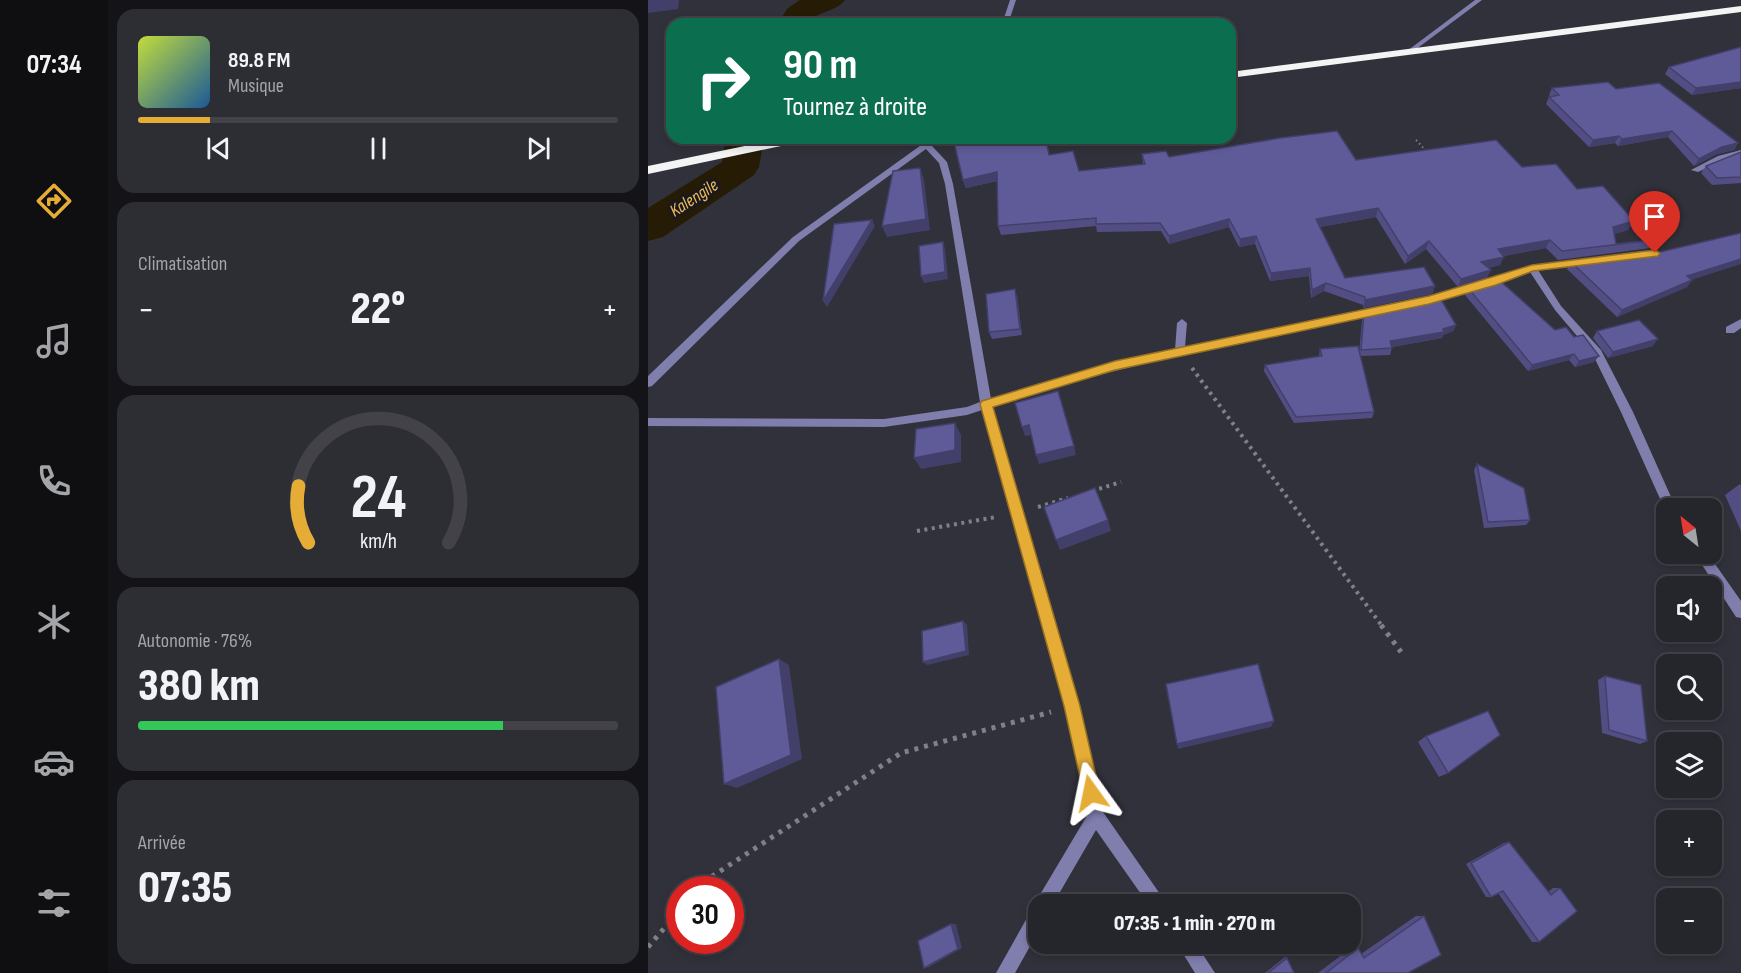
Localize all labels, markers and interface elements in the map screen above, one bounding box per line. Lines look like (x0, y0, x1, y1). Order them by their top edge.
text: 90 m (783, 40, 857, 91)
icon: right (684, 42, 762, 120)
text: 89.8 FM (228, 47, 290, 74)
text: 07:34 (26, 49, 82, 81)
text: Musique (228, 74, 284, 98)
text: Tournez à droite (783, 91, 927, 123)
icon: previous (202, 132, 235, 165)
icon: pause (362, 132, 395, 165)
icon: next (522, 132, 555, 165)
water label: Kalengile (666, 175, 722, 221)
icon: directions (33, 180, 75, 222)
pin (1629, 191, 1680, 253)
icon: arrive (1638, 200, 1671, 233)
text: Climatisation (138, 252, 227, 276)
text: 22° (350, 282, 406, 337)
text: − (138, 290, 154, 330)
text: + (602, 290, 618, 330)
icon: music (33, 320, 75, 362)
icon: phone (33, 460, 75, 502)
text: 24 (350, 462, 406, 537)
north arrow (1656, 498, 1722, 564)
map controls (1656, 498, 1722, 954)
text: km/h (359, 530, 397, 555)
button: sound (1656, 576, 1722, 642)
icon: climate (33, 601, 75, 643)
text: Autonomie · 76% (138, 629, 252, 653)
button: search (1656, 654, 1722, 720)
text: 380 km (138, 659, 260, 714)
button: layers (1656, 732, 1722, 798)
icon: car (33, 741, 75, 783)
position arrow (1059, 761, 1123, 825)
button: + (1656, 810, 1722, 876)
text: Arrivée (138, 831, 186, 855)
text: 07:35 (138, 861, 232, 916)
speed limit sign: 30 (666, 876, 744, 954)
icon: filters (33, 882, 75, 924)
button: − (1656, 888, 1722, 954)
text: 07:35 · 1 min · 270 m (1114, 910, 1275, 937)

